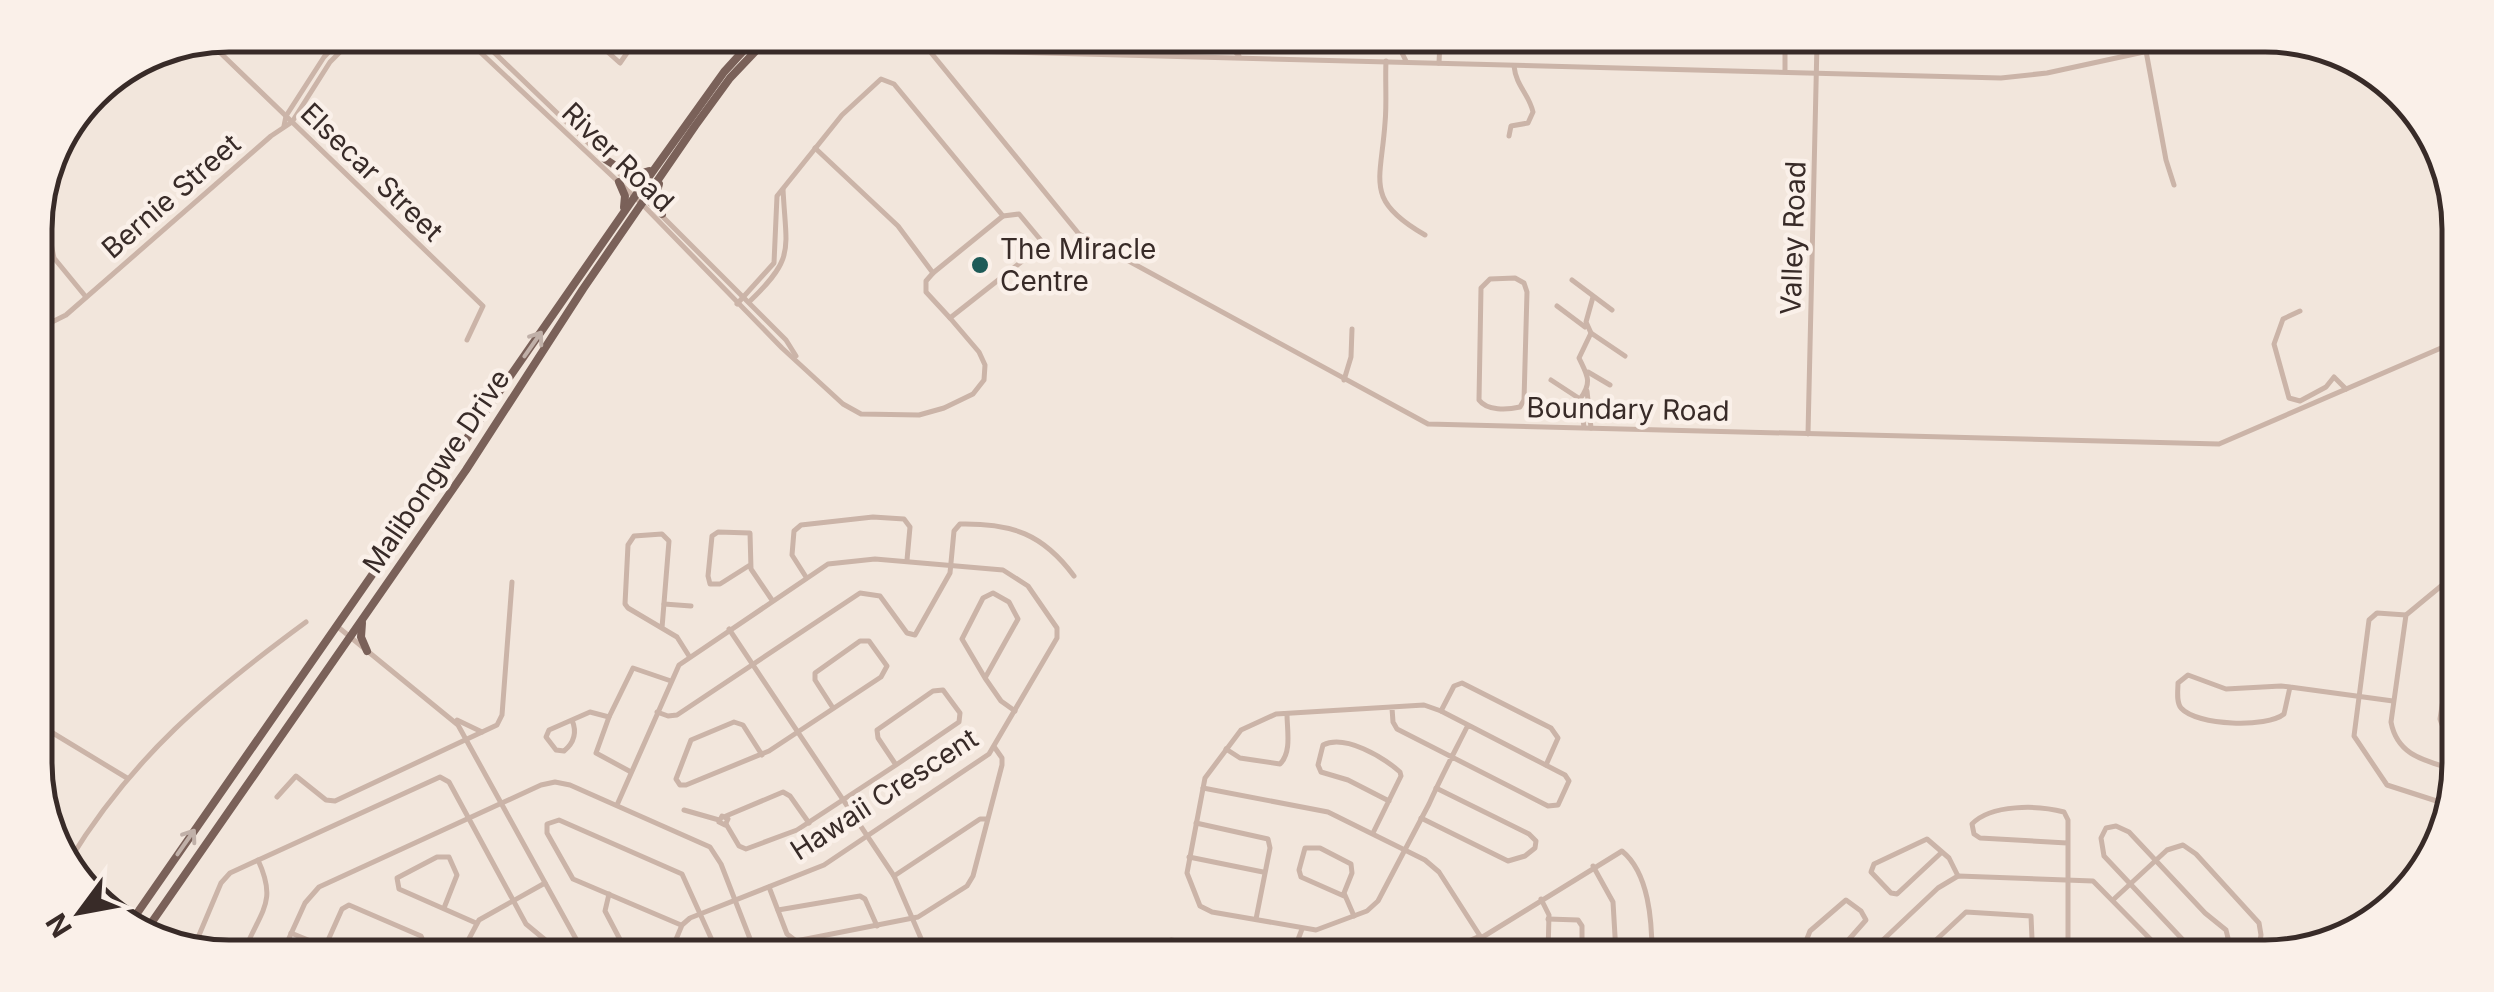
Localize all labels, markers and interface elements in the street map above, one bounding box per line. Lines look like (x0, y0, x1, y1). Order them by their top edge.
street label: River Road (555, 95, 681, 219)
street label: Elsecar Street (294, 96, 450, 248)
street label: Bernie Street (95, 127, 247, 265)
street label: Valley Road (1773, 160, 1813, 316)
place label: The Miracle Centre (1000, 232, 1156, 298)
marker: The Miracle Centre (969, 254, 991, 276)
one-way arrow (522, 331, 543, 359)
street label: Malibongwe Drive (355, 363, 517, 579)
street label: Boundary Road (1526, 390, 1730, 428)
street label: Hawaii Crescent (784, 721, 984, 867)
one-way arrow (175, 829, 196, 857)
north arrow (30, 862, 130, 962)
text: N (39, 907, 79, 943)

